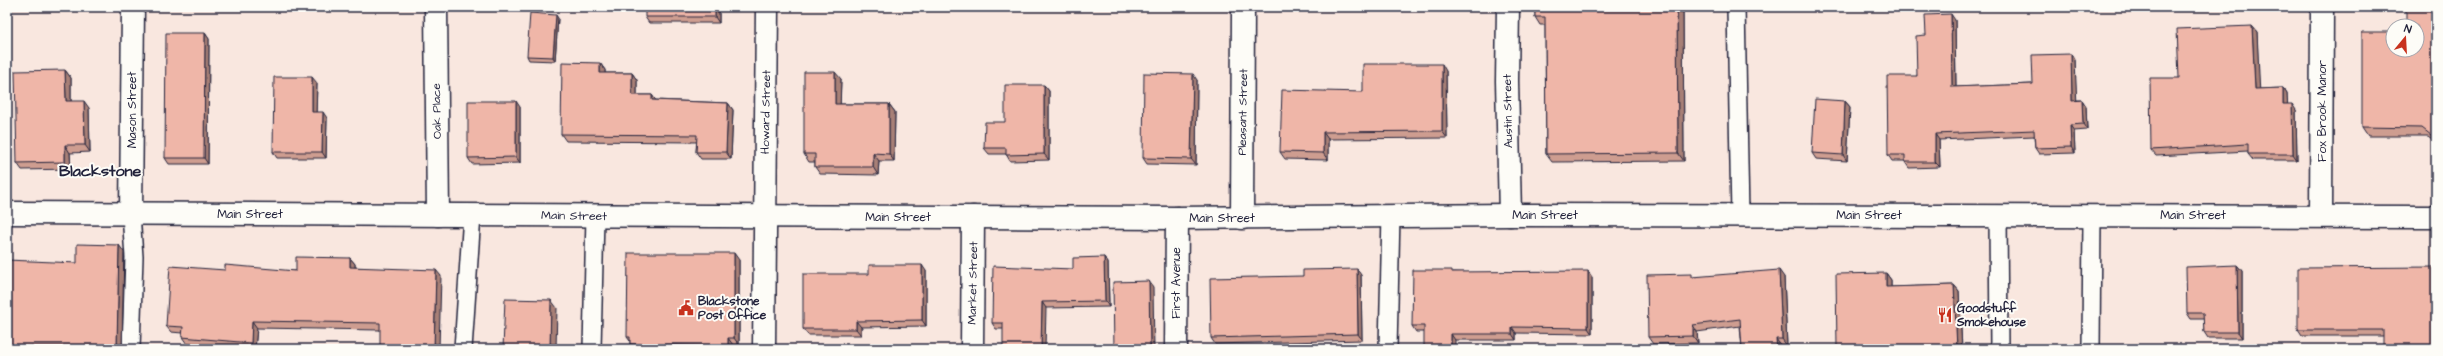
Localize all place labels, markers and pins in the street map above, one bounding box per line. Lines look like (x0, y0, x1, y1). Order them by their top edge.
place label: Blackstone Post Office (698, 293, 767, 324)
public building icon: Blackstone Post Office (677, 299, 695, 317)
place label: Goodstuff Smokehouse (1956, 300, 2026, 331)
restaurant icon: Goodstuff Smokehouse (1936, 306, 1954, 324)

